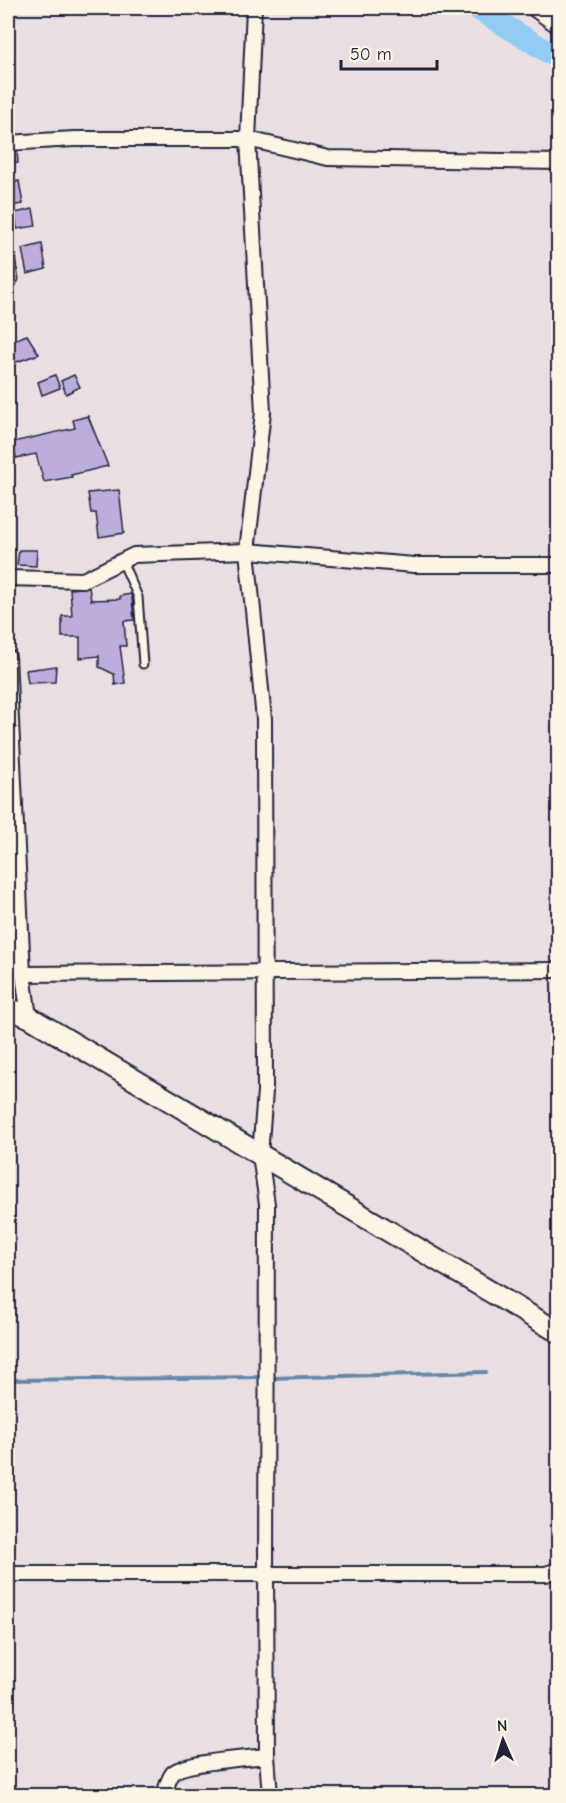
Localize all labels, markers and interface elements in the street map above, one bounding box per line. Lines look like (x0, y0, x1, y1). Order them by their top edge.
scale bar (341, 33, 437, 71)
text: 50 m (350, 44, 392, 65)
north arrow (473, 1710, 533, 1770)
text: N (497, 1717, 508, 1735)

